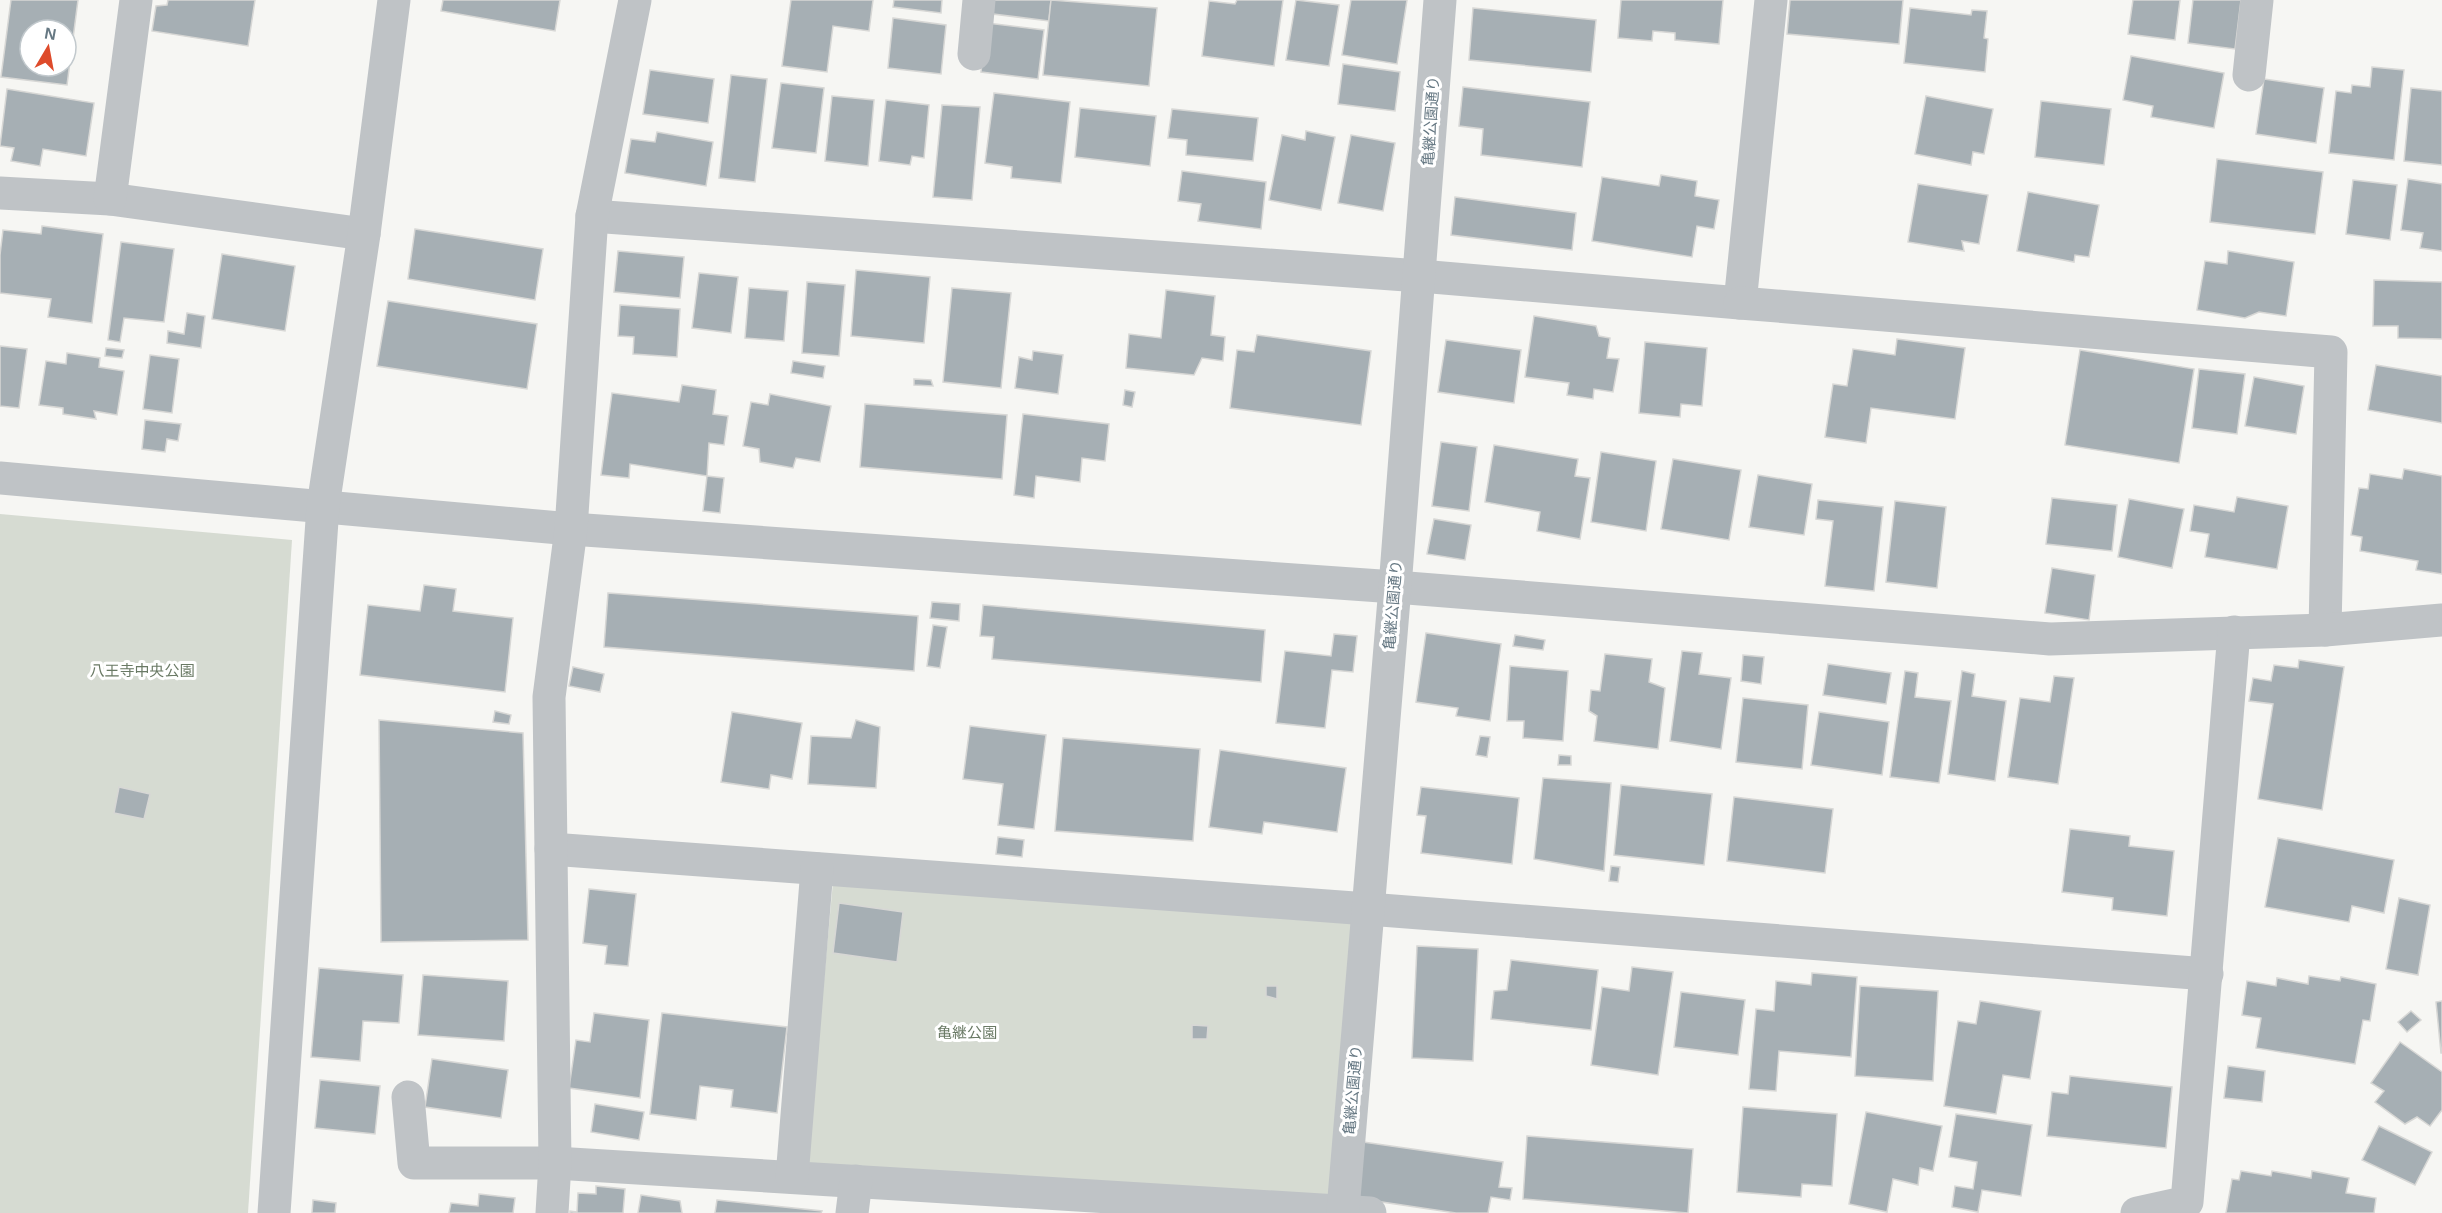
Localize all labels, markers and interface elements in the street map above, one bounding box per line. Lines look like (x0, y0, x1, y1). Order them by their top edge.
north arrow (18, 18, 78, 78)
text: N (43, 24, 58, 43)
street label: 亀継公園通り (1419, 75, 1442, 166)
street label: 亀継公園通り (1380, 559, 1405, 651)
park label: 八王寺中央公園 (89, 662, 195, 679)
park label: 亀継公園 (937, 1024, 997, 1041)
street label: 亀継公園通り (1340, 1044, 1365, 1136)

